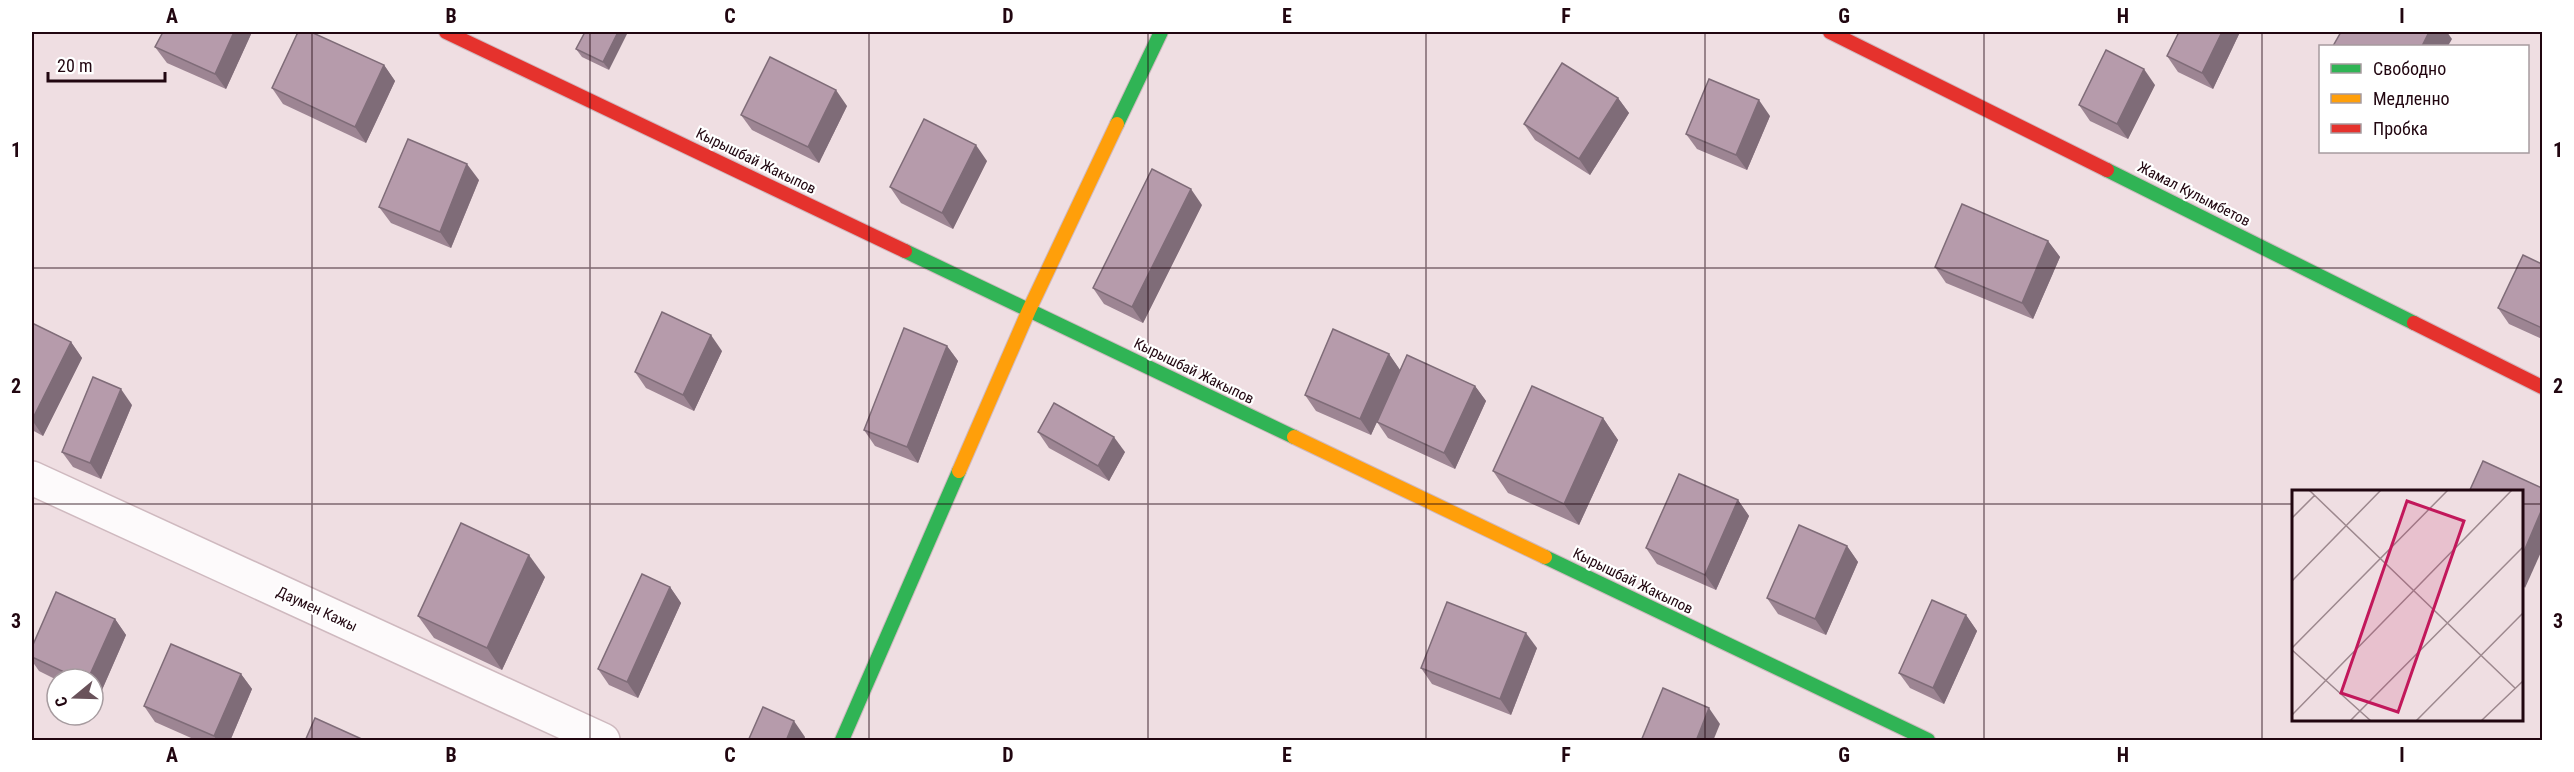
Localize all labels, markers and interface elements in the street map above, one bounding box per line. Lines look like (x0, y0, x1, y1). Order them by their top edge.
text: A (166, 4, 178, 28)
text: B (445, 4, 457, 28)
text: C (724, 4, 736, 28)
text: D (1002, 4, 1014, 28)
text: E (1282, 4, 1292, 28)
text: F (1561, 4, 1571, 28)
text: G (1838, 4, 1850, 28)
text: H (2117, 4, 2129, 28)
text: I (2399, 4, 2405, 28)
scale bar (48, 45, 165, 83)
legend (2319, 45, 2529, 153)
text: 20 m (57, 55, 92, 76)
text: Свободно (2373, 58, 2446, 79)
text: Медленно (2373, 88, 2450, 109)
text: Пробка (2373, 118, 2428, 139)
street label: Кырышбай Жакыпов (693, 124, 819, 198)
text: 1 (11, 138, 21, 162)
text: 1 (2553, 138, 2563, 162)
street label: Жамал Кулымбетов (2135, 158, 2253, 230)
street label: Кырышбай Жакыпов (1131, 334, 1257, 408)
text: 2 (11, 374, 21, 398)
text: 2 (2553, 374, 2563, 398)
inset map (2292, 490, 2523, 721)
street label: Кырышбай Жакыпов (1570, 544, 1696, 618)
street label: Даумен Кажы (274, 583, 360, 635)
text: 3 (11, 609, 21, 633)
text: 3 (2553, 609, 2563, 633)
north arrow (45, 667, 105, 727)
text: С (51, 694, 72, 709)
text: A (166, 743, 178, 767)
text: B (445, 743, 457, 767)
text: C (724, 743, 736, 767)
text: D (1002, 743, 1014, 767)
text: E (1282, 743, 1292, 767)
text: F (1561, 743, 1571, 767)
text: G (1838, 743, 1850, 767)
text: H (2117, 743, 2129, 767)
text: I (2399, 743, 2405, 767)

